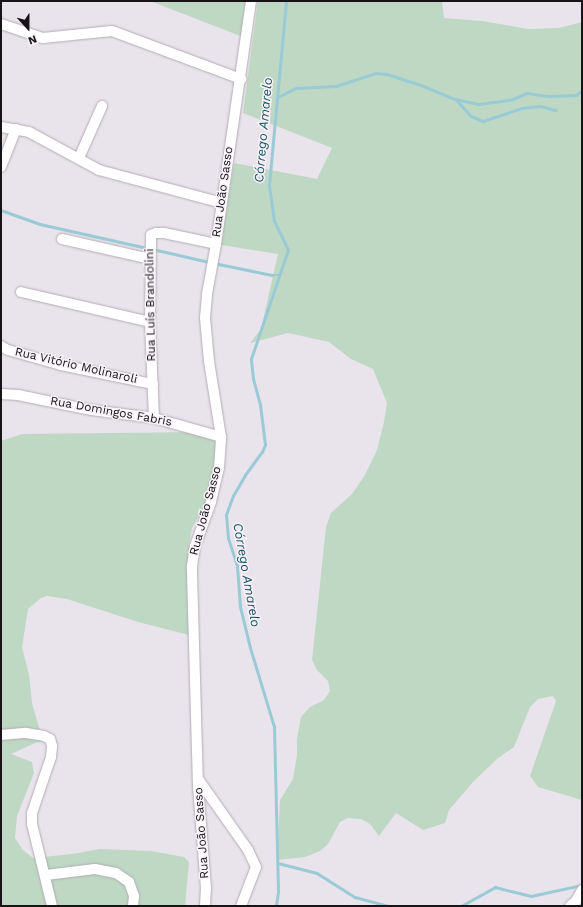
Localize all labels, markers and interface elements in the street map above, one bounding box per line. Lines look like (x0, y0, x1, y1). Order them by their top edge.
north arrow (8, 8, 48, 48)
text: N (26, 32, 39, 47)
water label: Córrego Amarelo (252, 76, 276, 184)
street label: Rua João Sasso (209, 145, 237, 239)
street label: Rua Luís Brandolini (143, 248, 159, 362)
street label: Rua Vitório Molinaroli (13, 345, 139, 387)
street label: Rua Domingos Fabris (49, 394, 173, 430)
street label: Rua João Sasso (187, 465, 225, 557)
water label: Córrego Amarelo (229, 521, 263, 629)
street label: Rua João Sasso (192, 786, 212, 880)

